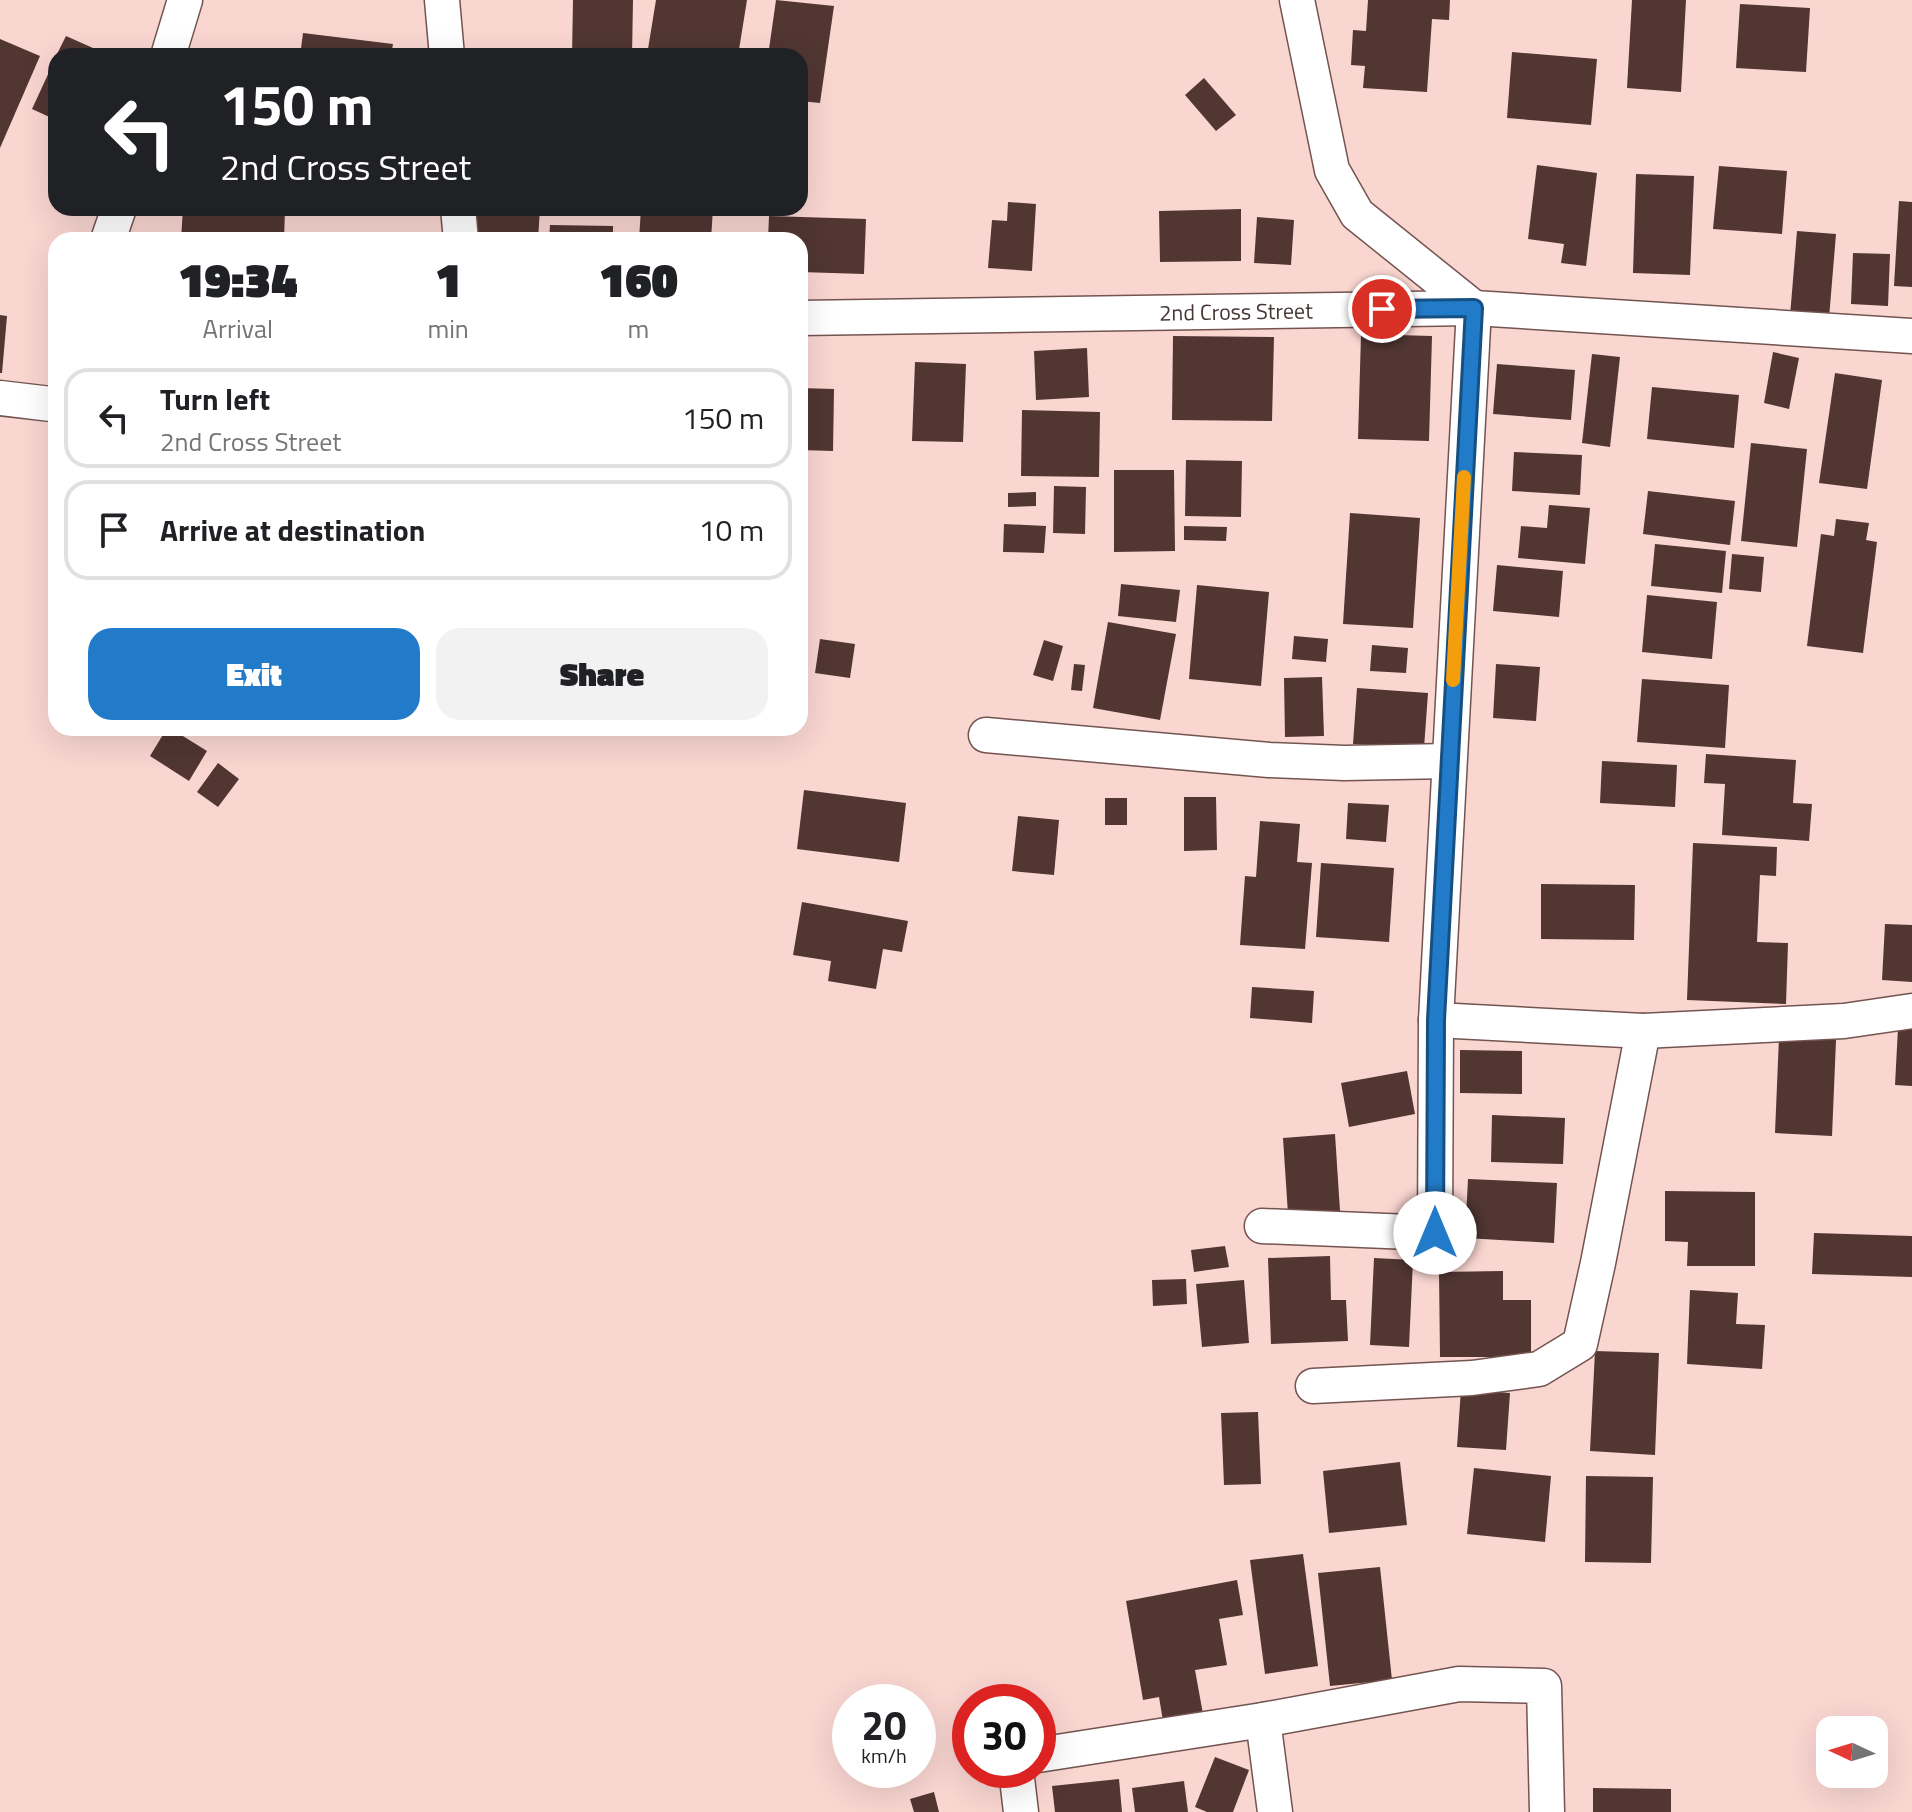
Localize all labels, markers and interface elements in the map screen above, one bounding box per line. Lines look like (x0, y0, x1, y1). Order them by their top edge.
text: 150 m (220, 62, 373, 147)
icon: left (88, 80, 192, 184)
text: 2nd Cross Street (220, 139, 471, 194)
text: 19:34 (178, 243, 297, 316)
text: 1 (435, 243, 461, 316)
text: 160 (599, 243, 678, 316)
pin (1348, 275, 1416, 343)
icon: arrive (1360, 287, 1404, 331)
street label: 2nd Cross Street (1159, 293, 1313, 330)
text: Arrival (202, 309, 273, 348)
text: min (427, 309, 469, 348)
text: m (628, 309, 649, 348)
text: Turn left (160, 376, 270, 422)
text: 150 m (682, 395, 764, 441)
icon: left (92, 396, 136, 440)
text: 2nd Cross Street (160, 422, 341, 461)
text: Arrive at destination (160, 507, 425, 553)
text: 10 m (699, 507, 764, 553)
icon: arrive (92, 508, 136, 552)
button: Exit (88, 628, 420, 720)
button: Share (436, 628, 768, 720)
position arrow (1393, 1191, 1477, 1275)
speed limit sign: 30 (952, 1684, 1056, 1788)
text: 20 (862, 1695, 906, 1756)
north arrow (1816, 1716, 1888, 1788)
map controls (1816, 1716, 1888, 1788)
text: km/h (861, 1740, 907, 1771)

